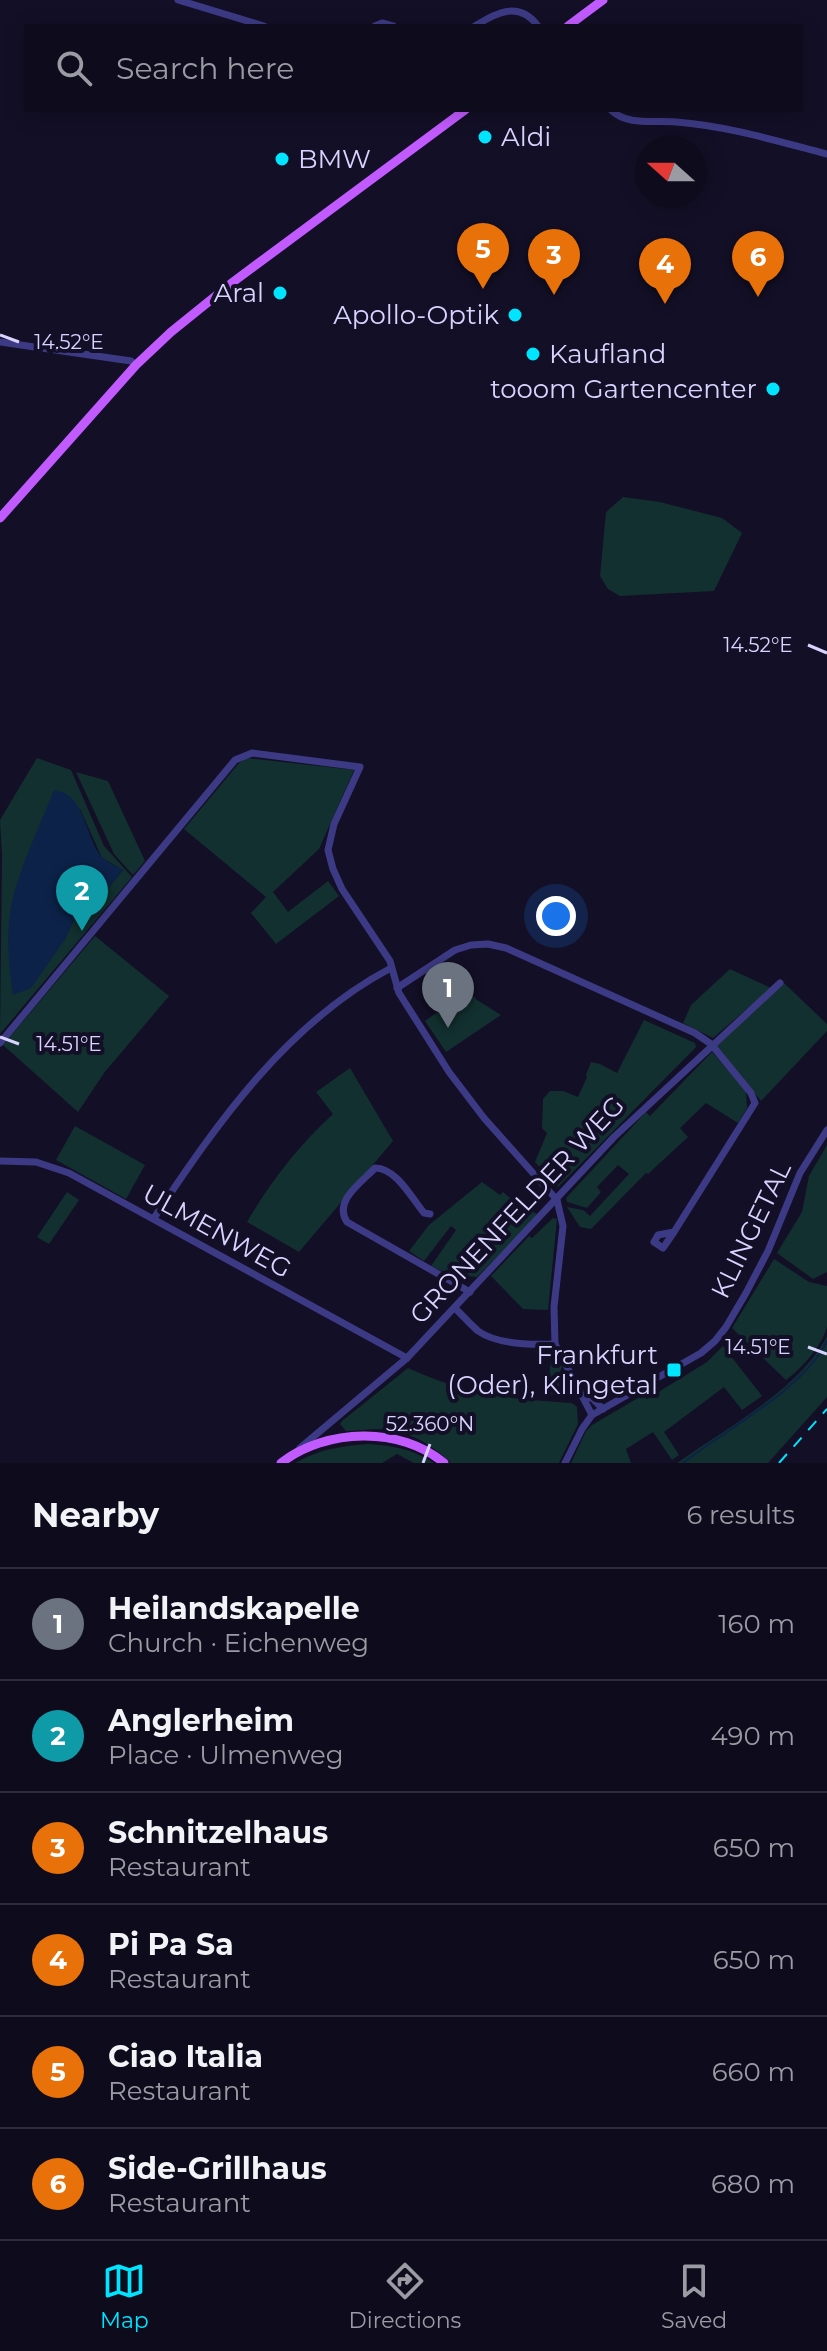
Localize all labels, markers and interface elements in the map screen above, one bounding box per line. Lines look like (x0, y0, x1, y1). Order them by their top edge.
search box (24, 24, 803, 112)
icon: search (52, 46, 96, 90)
text: Search here (116, 50, 294, 87)
place label: Aldi (501, 121, 551, 153)
marker: Aldi (476, 128, 494, 146)
north arrow (635, 136, 707, 208)
place label: BMW (298, 143, 371, 175)
marker: BMW (273, 150, 291, 168)
pin: 5 (457, 223, 509, 289)
pin: 3 (528, 229, 580, 295)
pin: 6 (732, 231, 784, 297)
pin: 4 (639, 238, 691, 304)
place label: Aral (214, 277, 264, 309)
marker: Aral (271, 284, 289, 302)
place label: Apollo-Optik (333, 299, 499, 331)
marker: Apollo-Optik (506, 306, 524, 324)
text: 14.52°E (34, 330, 104, 354)
place label: Kaufland (549, 338, 666, 370)
marker: Kaufland (524, 345, 542, 363)
place label: tooom Gartencenter (490, 373, 757, 405)
marker: tooom Gartencenter (764, 380, 782, 398)
text: 14.52°E (723, 633, 793, 657)
pin: 2 (56, 865, 108, 931)
your location (536, 896, 576, 936)
pin: 1 (422, 962, 474, 1028)
text: 14.51°E (36, 1032, 102, 1056)
street label: GRONENFELDER WEG (403, 1089, 631, 1331)
street label: KLINGETAL (704, 1156, 798, 1304)
street label: ULMENWEG (137, 1177, 297, 1285)
text: 14.51°E (725, 1335, 791, 1359)
place label: Frankfurt (Oder), Klingetal (447, 1339, 658, 1401)
marker: Frankfurt (Oder), Klingetal (665, 1361, 683, 1379)
text: 52.360°N (386, 1412, 474, 1436)
text: Nearby (32, 1494, 159, 1536)
text: 6 results (686, 1499, 795, 1531)
text: Heilandskapelle (108, 1590, 360, 1627)
text: 1 (53, 1608, 63, 1640)
text: 160 m (718, 1608, 795, 1640)
text: Church · Eichenweg (108, 1627, 369, 1659)
text: Anglerheim (108, 1702, 294, 1739)
text: 2 (50, 1720, 66, 1752)
text: 490 m (711, 1720, 795, 1752)
text: Place · Ulmenweg (108, 1739, 343, 1771)
text: Schnitzelhaus (108, 1814, 328, 1851)
text: 3 (50, 1832, 66, 1864)
text: 650 m (713, 1832, 795, 1864)
text: Restaurant (108, 1851, 251, 1883)
text: Pi Pa Sa (108, 1926, 234, 1963)
text: 4 (49, 1944, 67, 1976)
text: 650 m (713, 1944, 795, 1976)
text: Restaurant (108, 1963, 251, 1995)
text: Ciao Italia (108, 2038, 263, 2075)
text: 5 (50, 2056, 66, 2088)
text: 660 m (712, 2056, 795, 2088)
text: Restaurant (108, 2075, 251, 2107)
text: Side-Grillhaus (108, 2150, 327, 2187)
text: 6 (50, 2168, 66, 2200)
text: 680 m (711, 2168, 795, 2200)
text: Restaurant (108, 2187, 251, 2219)
tab: Map (100, 2259, 149, 2334)
tab: Directions (349, 2259, 461, 2334)
tab: Saved (661, 2259, 727, 2334)

